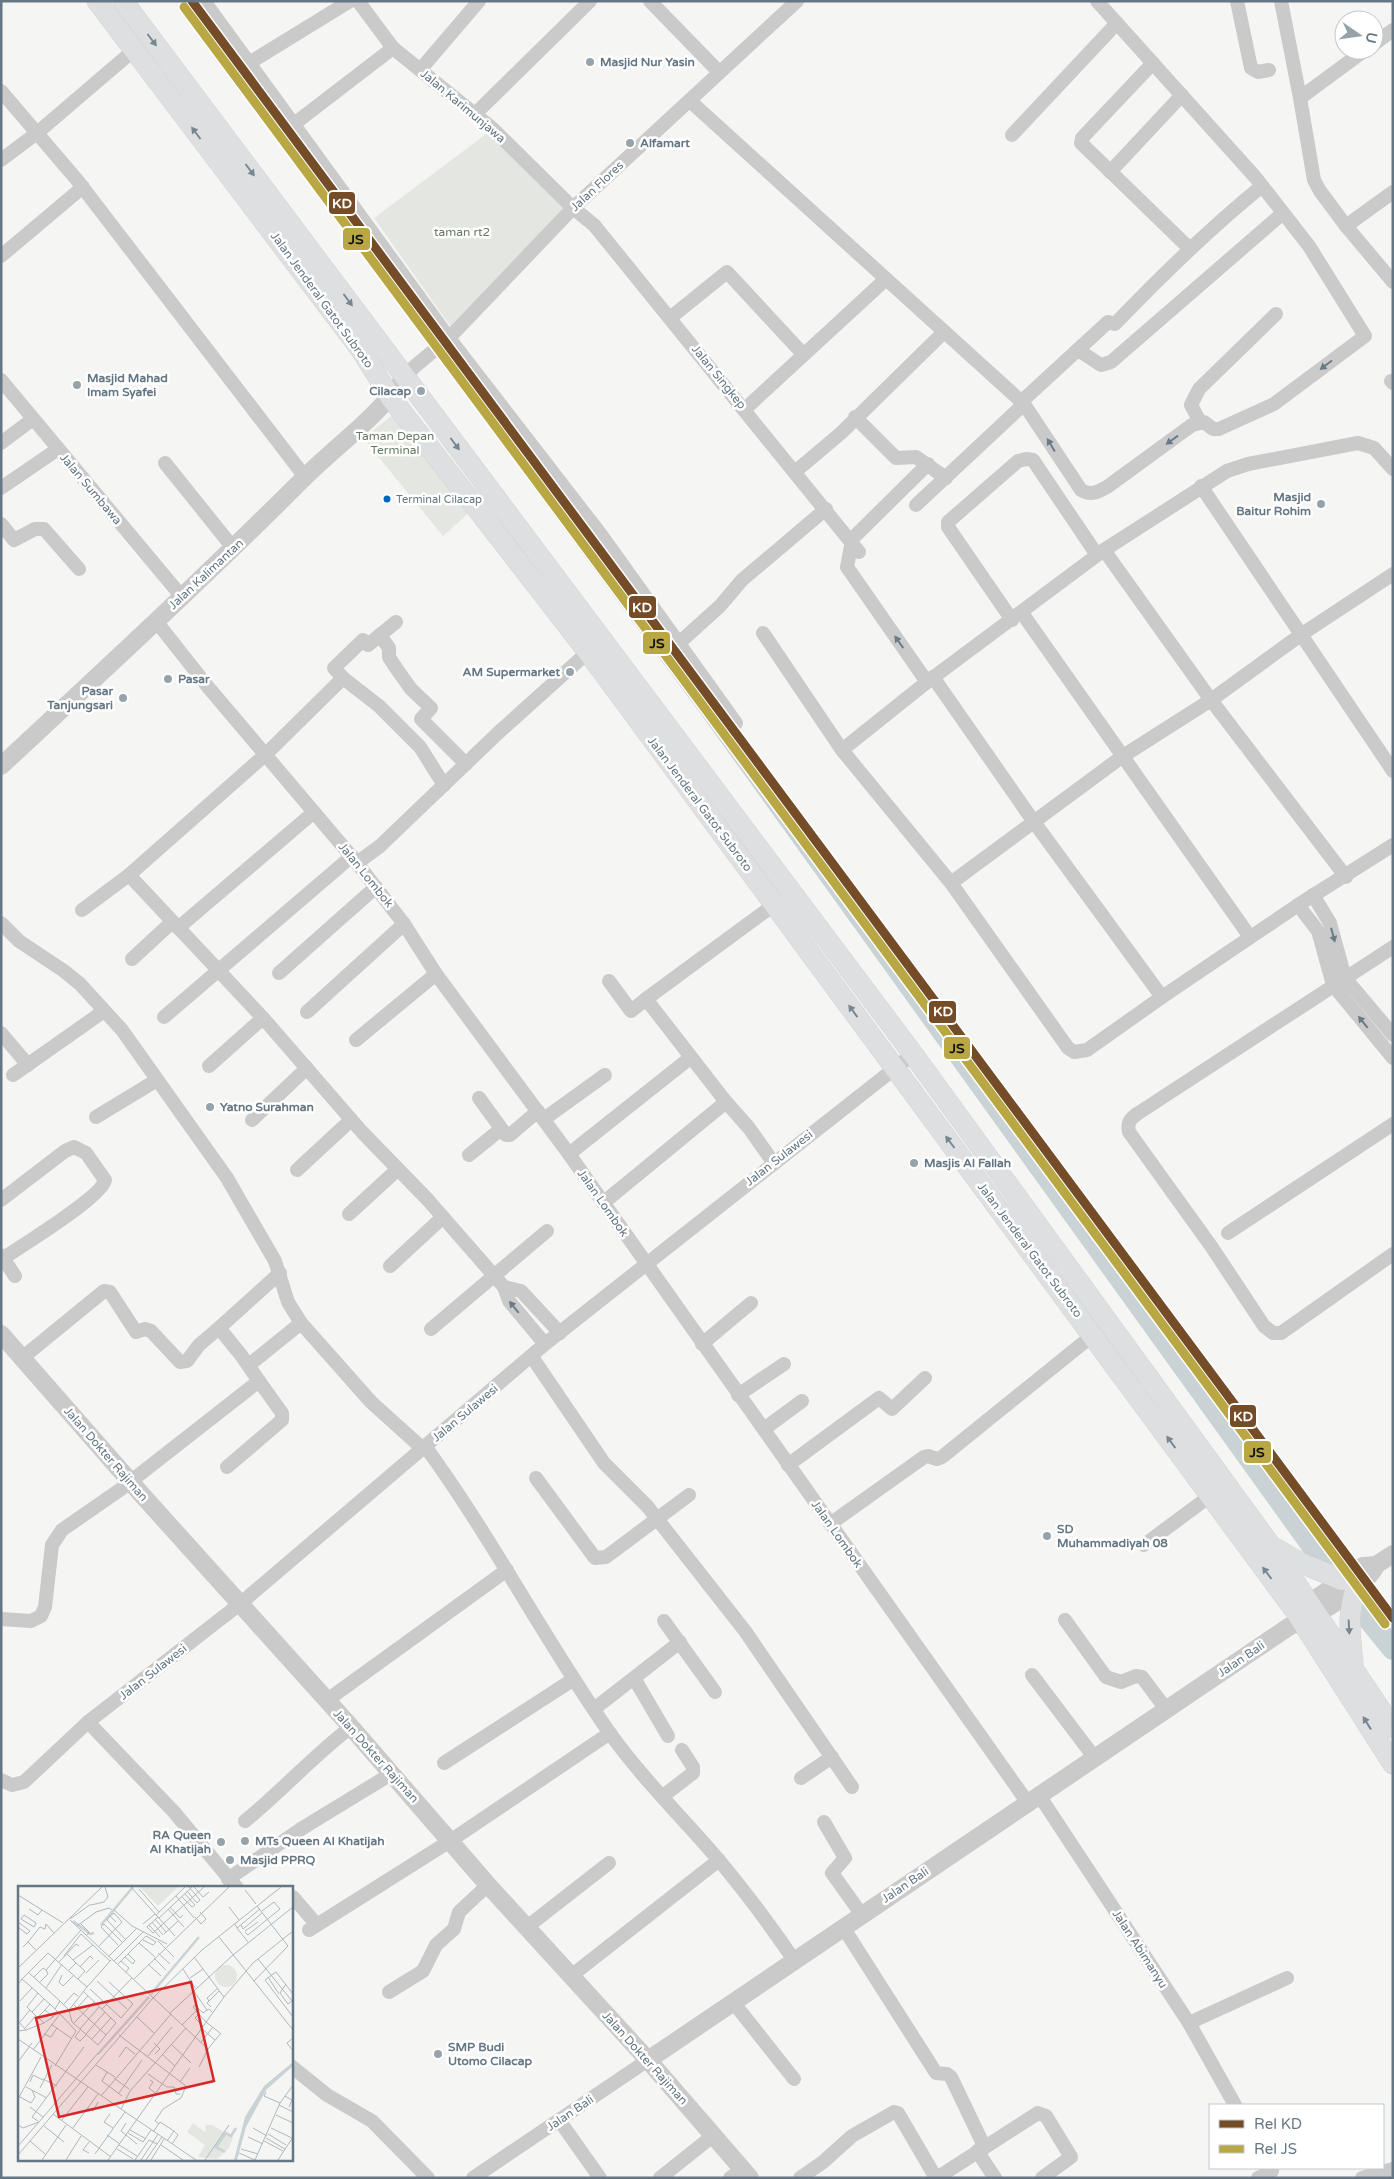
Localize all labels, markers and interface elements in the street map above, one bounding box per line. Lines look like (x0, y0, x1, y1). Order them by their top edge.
north arrow (1334, 10, 1384, 60)
text: U (1362, 31, 1381, 45)
one-way arrow (147, 33, 157, 47)
place label: Masjid Nur Yasin (600, 55, 695, 70)
marker: Masjid Nur Yasin (584, 56, 596, 68)
street label: Jalan Karimunjawa (418, 66, 508, 146)
one-way arrow (191, 127, 202, 140)
place label: Alfamart (640, 136, 690, 150)
marker: Alfamart (624, 137, 636, 149)
street label: Jalan Flores (568, 158, 626, 214)
one-way arrow (245, 163, 255, 177)
line badge: KD (328, 191, 356, 215)
text: KD (332, 195, 352, 212)
park label: taman rt2 (434, 225, 490, 239)
line badge: JS (342, 227, 371, 251)
street label: Jalan Jenderal Gatot Subroto (268, 229, 376, 371)
text: JS (347, 231, 364, 248)
one-way arrow (343, 293, 353, 307)
street label: Jalan Singkep (689, 342, 749, 412)
one-way arrow (1320, 360, 1333, 371)
place label: Masjid Mahad Imam Syafei (87, 371, 168, 400)
marker: Masjid Mahad Imam Syafei (71, 379, 83, 391)
place label: Cilacap (369, 384, 411, 399)
marker: Cilacap (415, 385, 427, 397)
park label: Taman Depan Terminal (356, 429, 434, 457)
one-way arrow (1165, 435, 1179, 445)
one-way arrow (450, 437, 460, 451)
one-way arrow (1046, 438, 1055, 451)
street label: Jalan Sumbawa (57, 451, 125, 527)
place label: Masjid Baitur Rohim (1236, 490, 1311, 518)
place label: Terminal Cilacap (396, 493, 482, 506)
marker: Terminal Cilacap (382, 494, 392, 504)
marker: Masjid Baitur Rohim (1315, 498, 1327, 510)
street label: Jalan Kalimantan (166, 536, 246, 612)
line badge: KD (628, 595, 657, 619)
text: KD (632, 599, 652, 616)
line badge: JS (642, 631, 671, 655)
text: JS (648, 635, 665, 652)
one-way arrow (894, 636, 904, 649)
place label: AM Supermarket (463, 665, 560, 680)
marker: AM Supermarket (564, 666, 576, 678)
place label: Pasar (178, 672, 210, 686)
marker: Pasar (162, 673, 174, 685)
place label: Pasar Tanjungsari (46, 684, 113, 713)
marker: Pasar Tanjungsari (117, 692, 129, 704)
street label: Jalan Jenderal Gatot Subroto (645, 734, 755, 874)
street label: Jalan Lombok (336, 840, 397, 911)
one-way arrow (1329, 927, 1337, 942)
line badge: KD (928, 1000, 957, 1024)
text: KD (933, 1003, 953, 1020)
one-way arrow (848, 1004, 858, 1018)
one-way arrow (1357, 1015, 1368, 1028)
line badge: JS (943, 1036, 971, 1060)
text: JS (948, 1040, 965, 1057)
place label: Yatno Surahman (220, 1100, 314, 1114)
marker: Yatno Surahman (204, 1101, 216, 1113)
street label: Jalan Sulawesi (743, 1127, 815, 1189)
one-way arrow (945, 1135, 955, 1149)
place label: Masjis Al Fallah (924, 1156, 1011, 1171)
marker: Masjis Al Fallah (908, 1157, 920, 1169)
street label: Jalan Lombok (575, 1167, 632, 1240)
street label: Jalan Jenderal Gatot Subroto (975, 1180, 1085, 1320)
one-way arrow (508, 1301, 519, 1314)
street label: Jalan Sulawesi (429, 1381, 501, 1445)
street label: Jalan Dokter Rajiman (61, 1404, 151, 1504)
line badge: KD (1229, 1404, 1257, 1428)
text: KD (1233, 1408, 1253, 1425)
one-way arrow (1165, 1436, 1176, 1449)
line badge: JS (1243, 1440, 1272, 1464)
text: JS (1248, 1444, 1265, 1461)
street label: Jalan Lombok (809, 1498, 866, 1571)
place label: SD Muhammadiyah 08 (1057, 1522, 1168, 1551)
marker: SD Muhammadiyah 08 (1041, 1530, 1053, 1542)
one-way arrow (1262, 1566, 1272, 1580)
one-way arrow (1346, 1619, 1354, 1635)
street label: Jalan Bali (1215, 1638, 1267, 1680)
street label: Jalan Sulawesi (117, 1641, 189, 1703)
street label: Jalan Dokter Rajiman (330, 1707, 422, 1805)
one-way arrow (1362, 1717, 1371, 1730)
place label: RA Queen Al Khatijah (149, 1828, 211, 1857)
place label: MTs Queen Al Khatijah (255, 1834, 384, 1849)
marker: MTs Queen Al Khatijah (239, 1835, 251, 1847)
marker: RA Queen Al Khatijah (215, 1836, 227, 1848)
place label: Masjid PPRQ (240, 1853, 315, 1868)
marker: Masjid PPRQ (224, 1854, 236, 1866)
street label: Jalan Bali (879, 1864, 931, 1906)
inset map (18, 1886, 292, 2162)
street label: Jalan Abimanyu (1109, 1907, 1171, 1991)
street label: Jalan Dokter Rajiman (599, 2009, 691, 2107)
place label: SMP Budi Utomo Cilacap (448, 2040, 532, 2069)
marker: SMP Budi Utomo Cilacap (432, 2048, 444, 2060)
street label: Jalan Bali (544, 2092, 596, 2134)
legend (1209, 2104, 1384, 2169)
text: Rel KD (1254, 2115, 1302, 2133)
text: Rel JS (1254, 2140, 1297, 2158)

